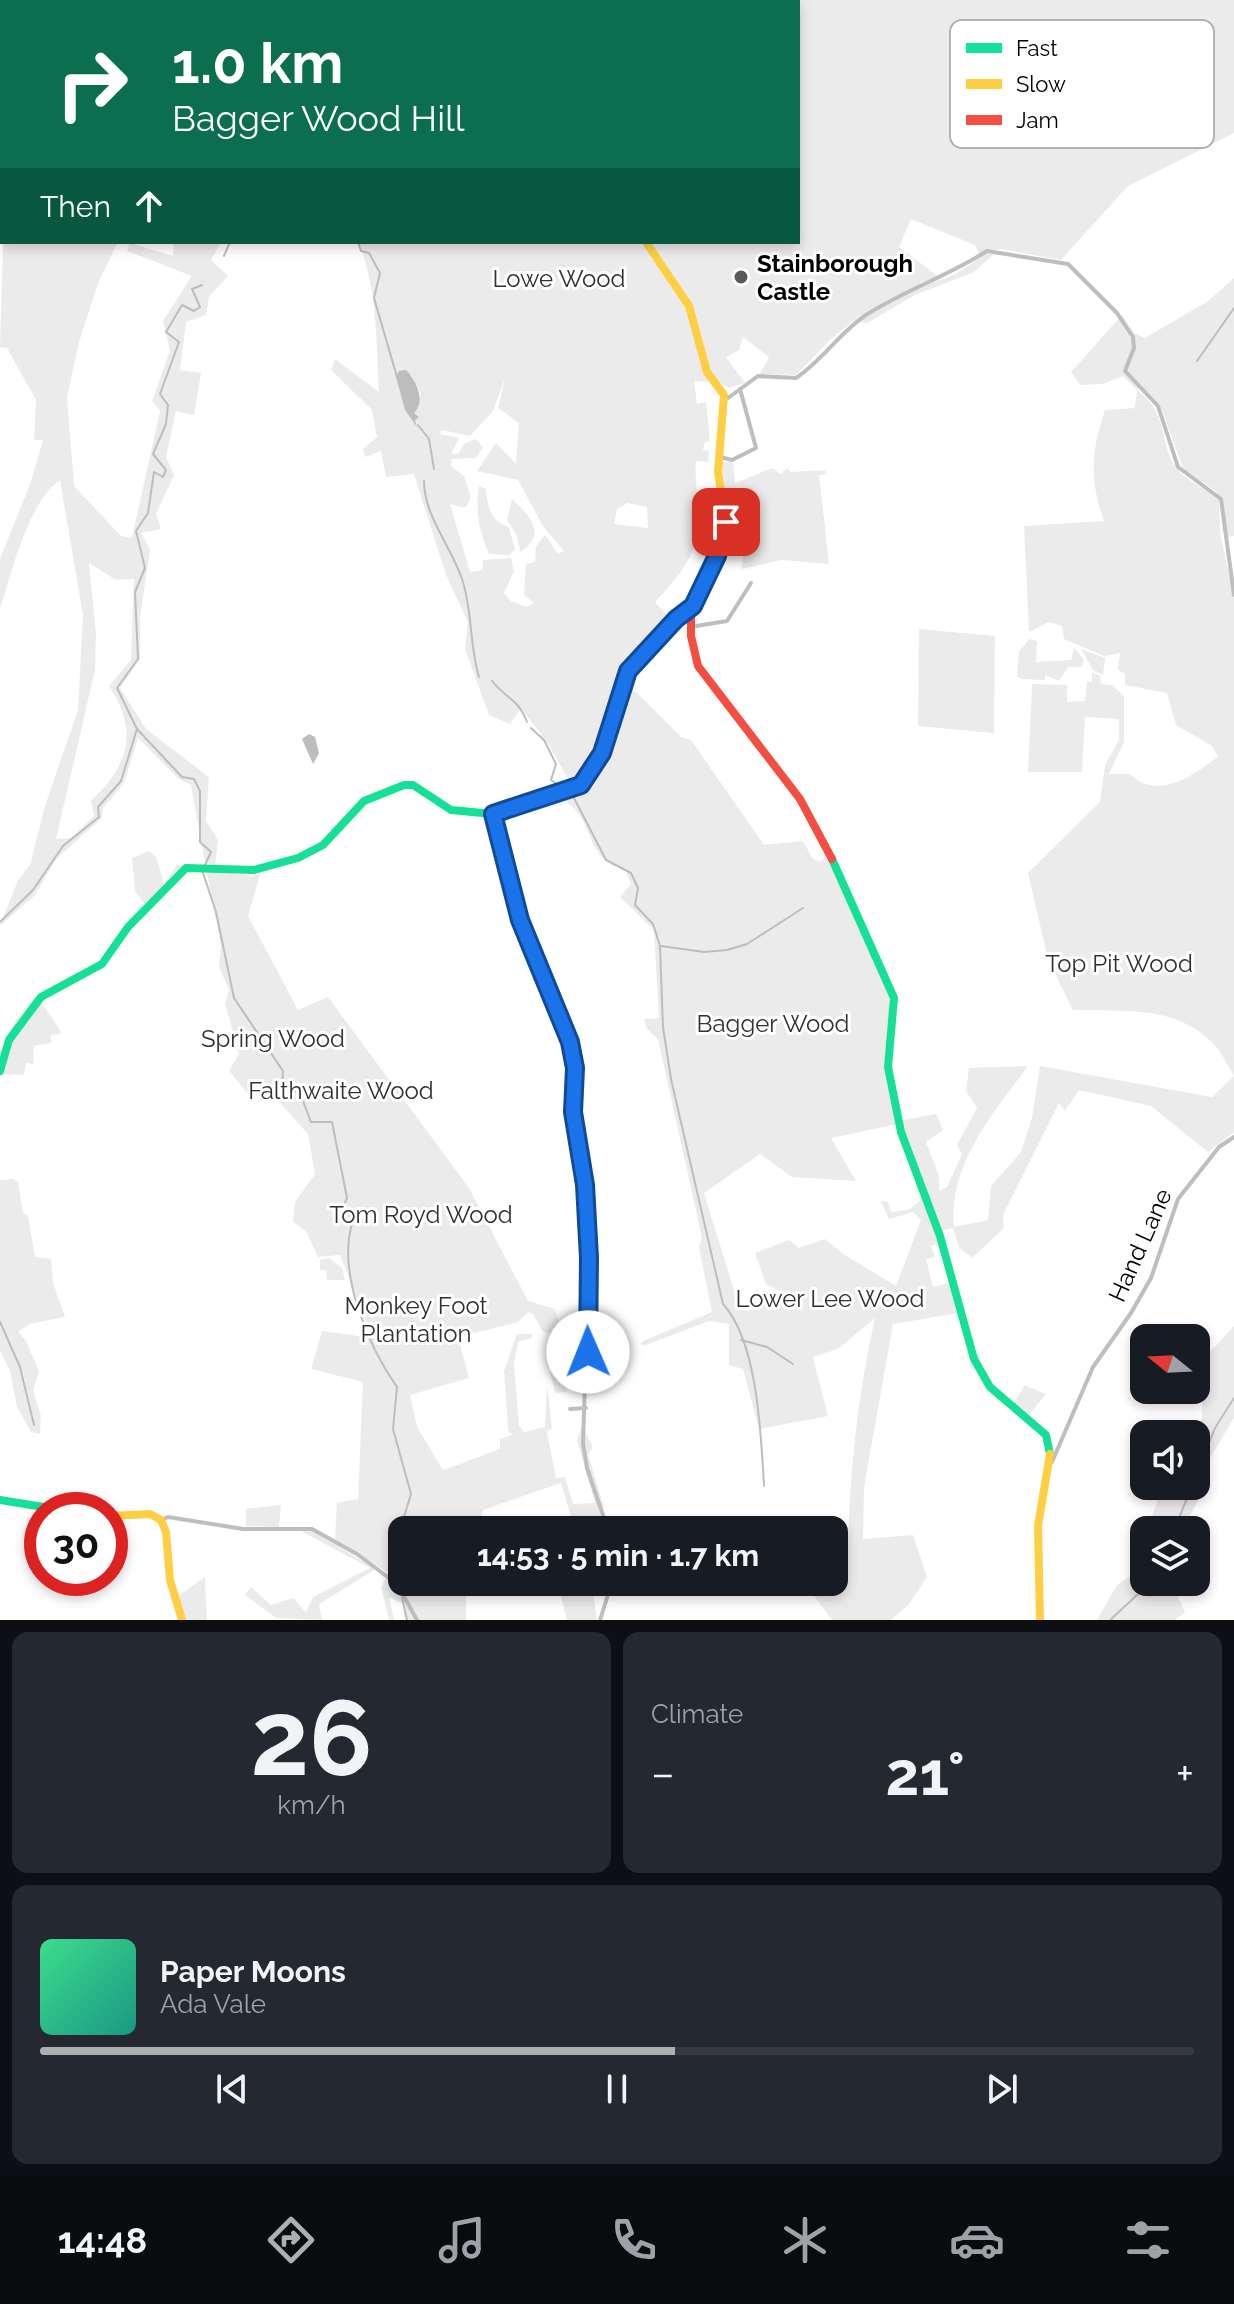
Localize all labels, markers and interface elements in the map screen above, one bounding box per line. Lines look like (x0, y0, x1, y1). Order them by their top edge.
legend (950, 20, 1214, 148)
text: 1.0 km (172, 30, 343, 96)
icon: right (40, 32, 144, 136)
text: Fast (1016, 35, 1058, 61)
text: Slow (1016, 71, 1066, 97)
text: Bagger Wood Hill (172, 97, 465, 139)
text: Jam (1016, 107, 1059, 133)
icon: ahead (127, 184, 171, 228)
text: Then (40, 189, 111, 224)
place label: Stainborough Castle (757, 249, 913, 306)
park label: Lowe Wood (492, 264, 626, 293)
marker: Stainborough Castle (732, 268, 750, 286)
pin (692, 488, 760, 556)
icon: arrive (704, 500, 748, 544)
park label: Top Pit Wood (1045, 949, 1193, 978)
park label: Bagger Wood (697, 1009, 849, 1038)
park label: Spring Wood (201, 1024, 345, 1053)
park label: Falthwaite Wood (248, 1076, 434, 1105)
street label: Hand Lane (1102, 1184, 1178, 1306)
park label: Tom Royd Wood (329, 1200, 513, 1229)
park label: Lower Lee Wood (736, 1284, 924, 1313)
park label: Monkey Foot Plantation (344, 1291, 488, 1348)
position arrow (546, 1310, 630, 1394)
north arrow (1130, 1324, 1210, 1404)
map controls (1130, 1324, 1210, 1596)
button: sound (1130, 1420, 1210, 1500)
speed limit sign: 30 (24, 1492, 128, 1596)
button: layers (1130, 1516, 1210, 1596)
text: 14:53 · 5 min · 1.7 km (477, 1538, 759, 1573)
text: 26 (251, 1677, 372, 1799)
text: Climate (651, 1699, 743, 1729)
text: 21° (886, 1739, 965, 1809)
text: − (651, 1748, 675, 1799)
text: + (1176, 1748, 1194, 1799)
text: km/h (277, 1790, 346, 1820)
text: Paper Moons (160, 1954, 346, 1989)
text: Ada Vale (160, 1989, 266, 2019)
icon: previous (210, 2067, 254, 2111)
icon: pause (595, 2067, 639, 2111)
icon: next (980, 2067, 1024, 2111)
icon: directions (263, 2212, 319, 2268)
icon: music (434, 2212, 490, 2268)
icon: phone (606, 2212, 662, 2268)
icon: climate (777, 2212, 833, 2268)
icon: car (949, 2212, 1005, 2268)
icon: filters (1120, 2212, 1176, 2268)
text: 14:48 (58, 2219, 147, 2261)

